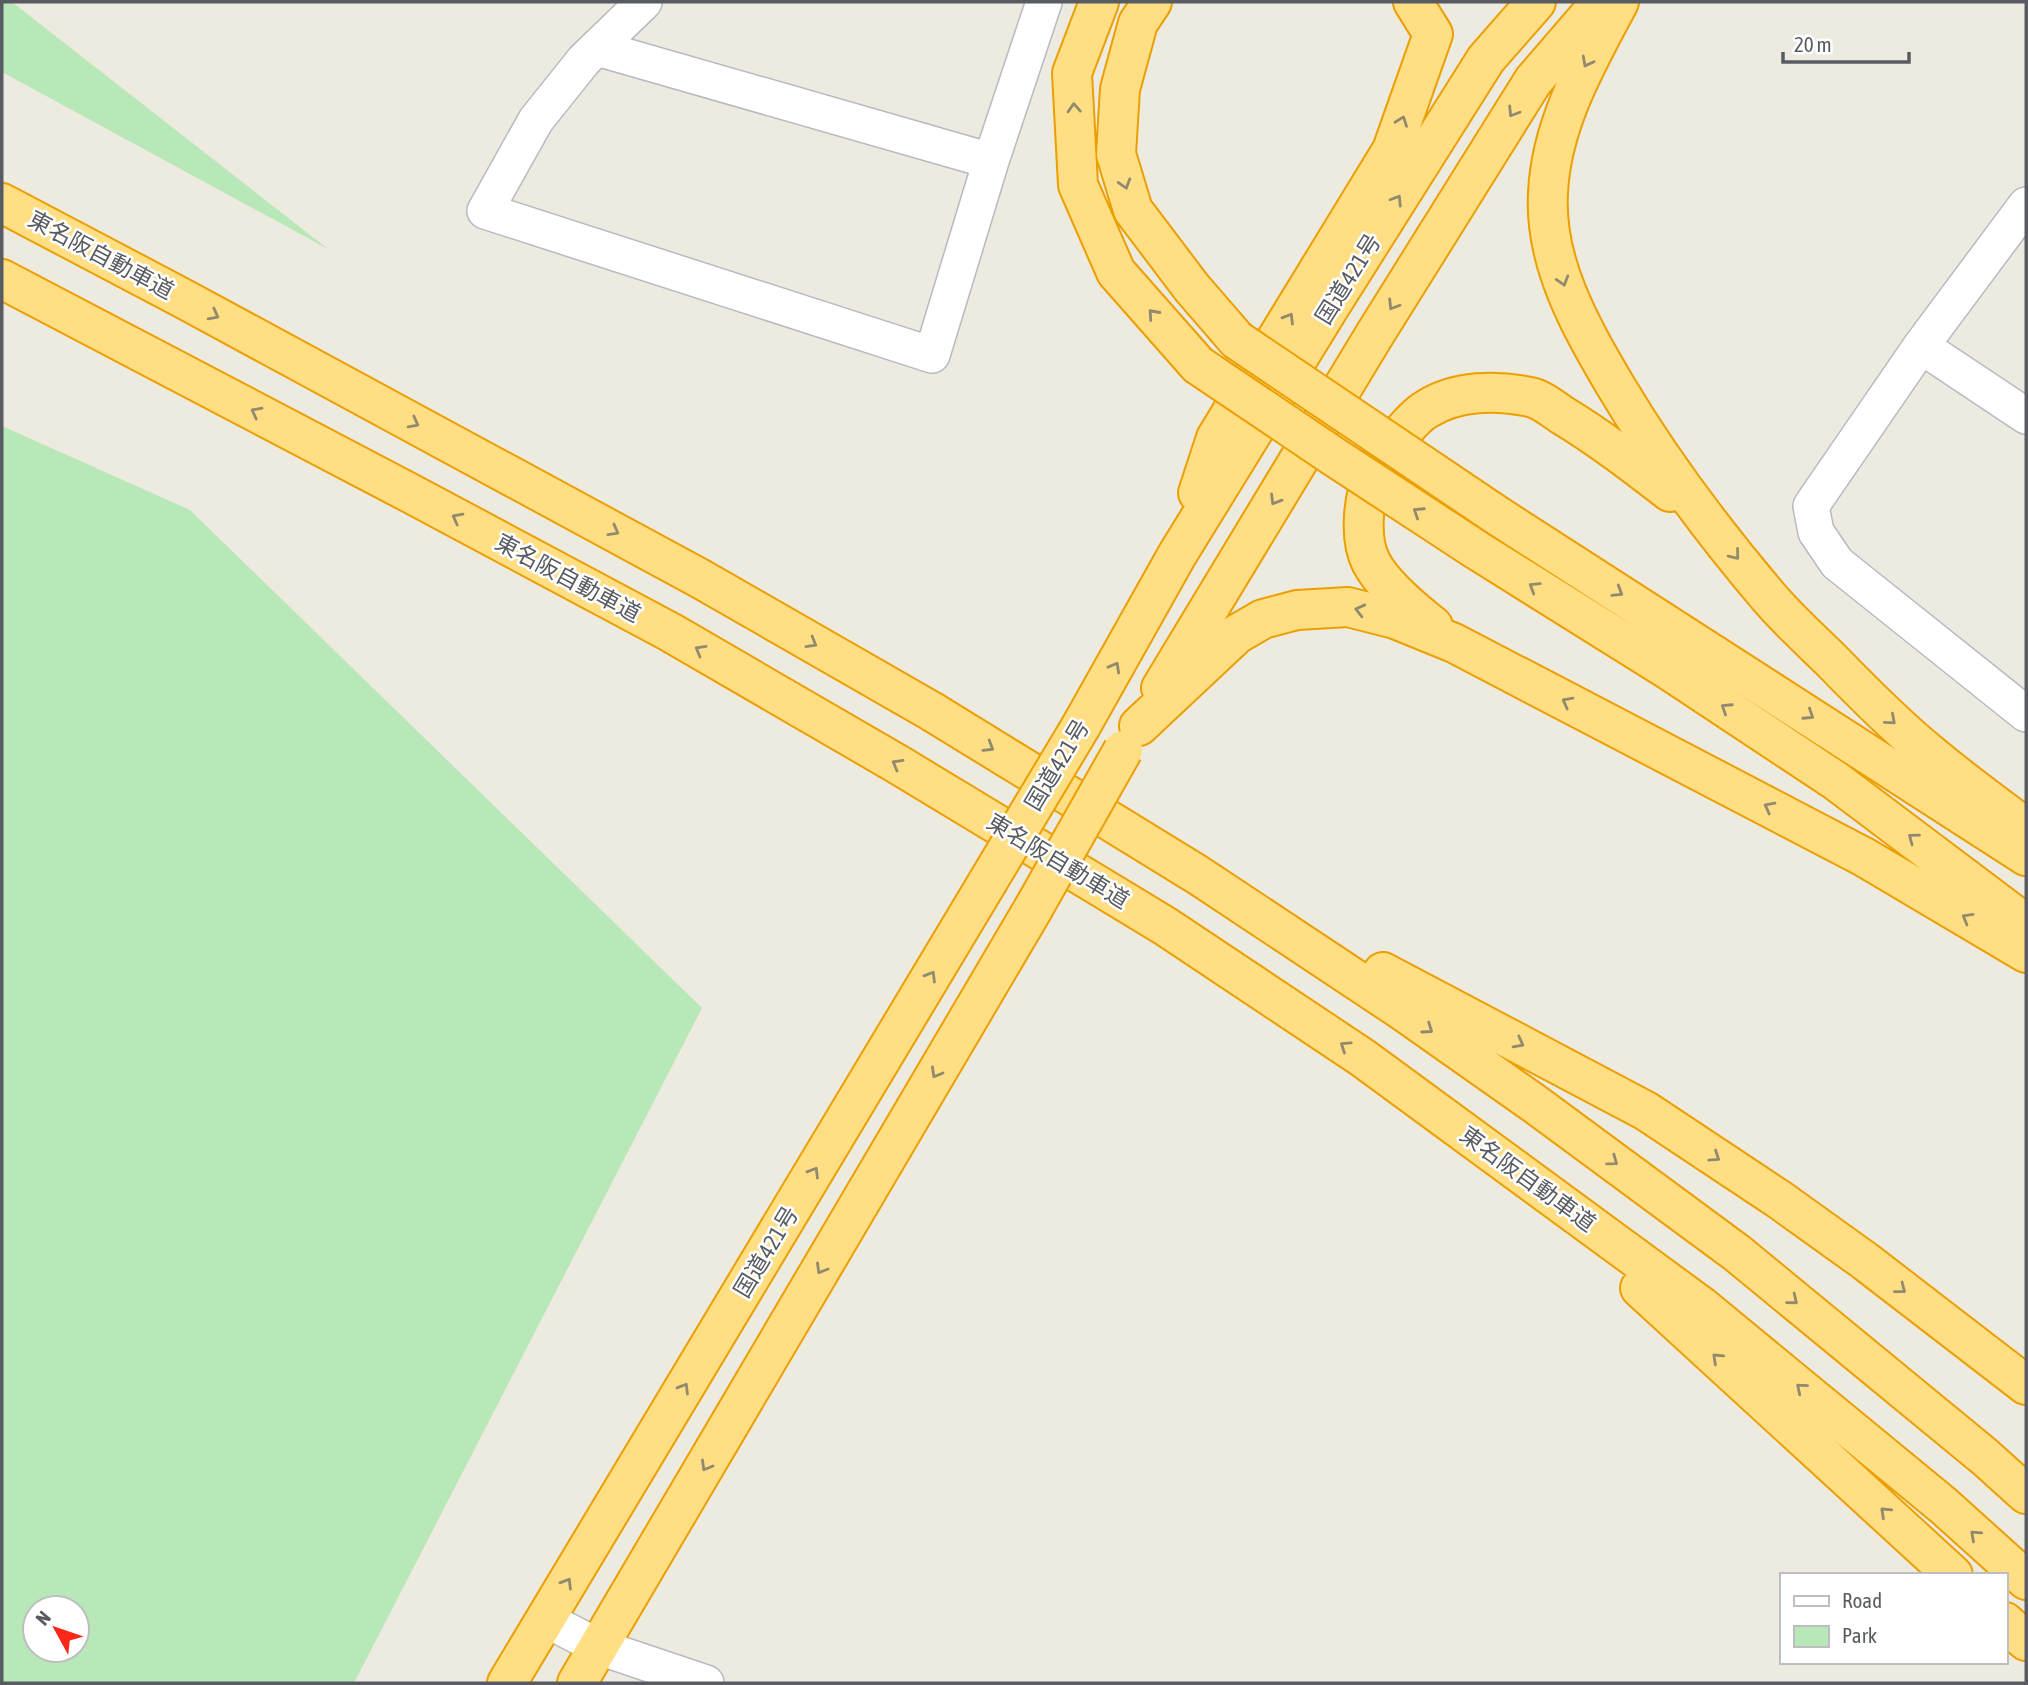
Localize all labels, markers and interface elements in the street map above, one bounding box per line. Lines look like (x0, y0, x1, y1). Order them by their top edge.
scale bar (1783, 21, 1909, 65)
text: 20 m (1794, 32, 1832, 56)
one-way arrow (1582, 55, 1596, 67)
one-way arrow (1067, 102, 1082, 113)
one-way arrow (1509, 105, 1522, 118)
one-way arrow (1394, 115, 1408, 127)
one-way arrow (1116, 178, 1131, 190)
one-way arrow (1389, 194, 1402, 207)
street label: 東名阪自動車道 (24, 206, 178, 304)
street label: 国道421号 (1310, 229, 1386, 329)
one-way arrow (1554, 274, 1569, 286)
one-way arrow (1388, 298, 1401, 311)
one-way arrow (207, 307, 219, 320)
one-way arrow (1149, 309, 1161, 322)
one-way arrow (1281, 312, 1294, 325)
one-way arrow (251, 407, 263, 420)
one-way arrow (407, 414, 419, 428)
one-way arrow (1270, 492, 1283, 505)
one-way arrow (1412, 507, 1425, 520)
one-way arrow (452, 513, 464, 526)
one-way arrow (607, 523, 619, 536)
street label: 東名阪自動車道 (491, 529, 645, 627)
one-way arrow (1727, 547, 1739, 560)
one-way arrow (1529, 582, 1542, 595)
one-way arrow (1610, 583, 1623, 596)
one-way arrow (1354, 604, 1366, 618)
one-way arrow (805, 635, 818, 648)
one-way arrow (695, 645, 707, 658)
one-way arrow (1107, 661, 1120, 674)
one-way arrow (1562, 697, 1574, 710)
one-way arrow (1721, 704, 1734, 717)
one-way arrow (1802, 706, 1815, 719)
one-way arrow (1883, 712, 1896, 724)
street label: 国道421号 (1020, 715, 1094, 815)
one-way arrow (982, 739, 995, 752)
one-way arrow (891, 759, 904, 772)
one-way arrow (1764, 802, 1776, 816)
street label: 東名阪自動車道 (982, 808, 1134, 914)
one-way arrow (1908, 834, 1921, 847)
one-way arrow (1962, 913, 1975, 926)
one-way arrow (922, 971, 935, 984)
one-way arrow (1420, 1021, 1433, 1033)
one-way arrow (1511, 1035, 1524, 1049)
one-way arrow (1339, 1041, 1352, 1054)
one-way arrow (932, 1066, 945, 1079)
street label: 東名阪自動車道 (1455, 1121, 1601, 1237)
one-way arrow (1708, 1149, 1721, 1162)
one-way arrow (1605, 1153, 1618, 1166)
one-way arrow (805, 1166, 818, 1179)
street label: 国道421号 (729, 1202, 803, 1302)
one-way arrow (816, 1262, 829, 1275)
one-way arrow (1893, 1280, 1905, 1293)
one-way arrow (1786, 1291, 1798, 1304)
one-way arrow (1712, 1354, 1725, 1367)
one-way arrow (676, 1382, 689, 1395)
one-way arrow (1796, 1384, 1808, 1397)
one-way arrow (701, 1458, 714, 1471)
one-way arrow (1880, 1508, 1893, 1520)
one-way arrow (1970, 1530, 1983, 1543)
legend (1780, 1573, 2007, 1664)
one-way arrow (559, 1577, 572, 1590)
text: Road (1842, 1588, 1882, 1612)
north arrow (21, 1594, 91, 1664)
text: N (31, 1607, 55, 1629)
text: Park (1842, 1623, 1877, 1647)

